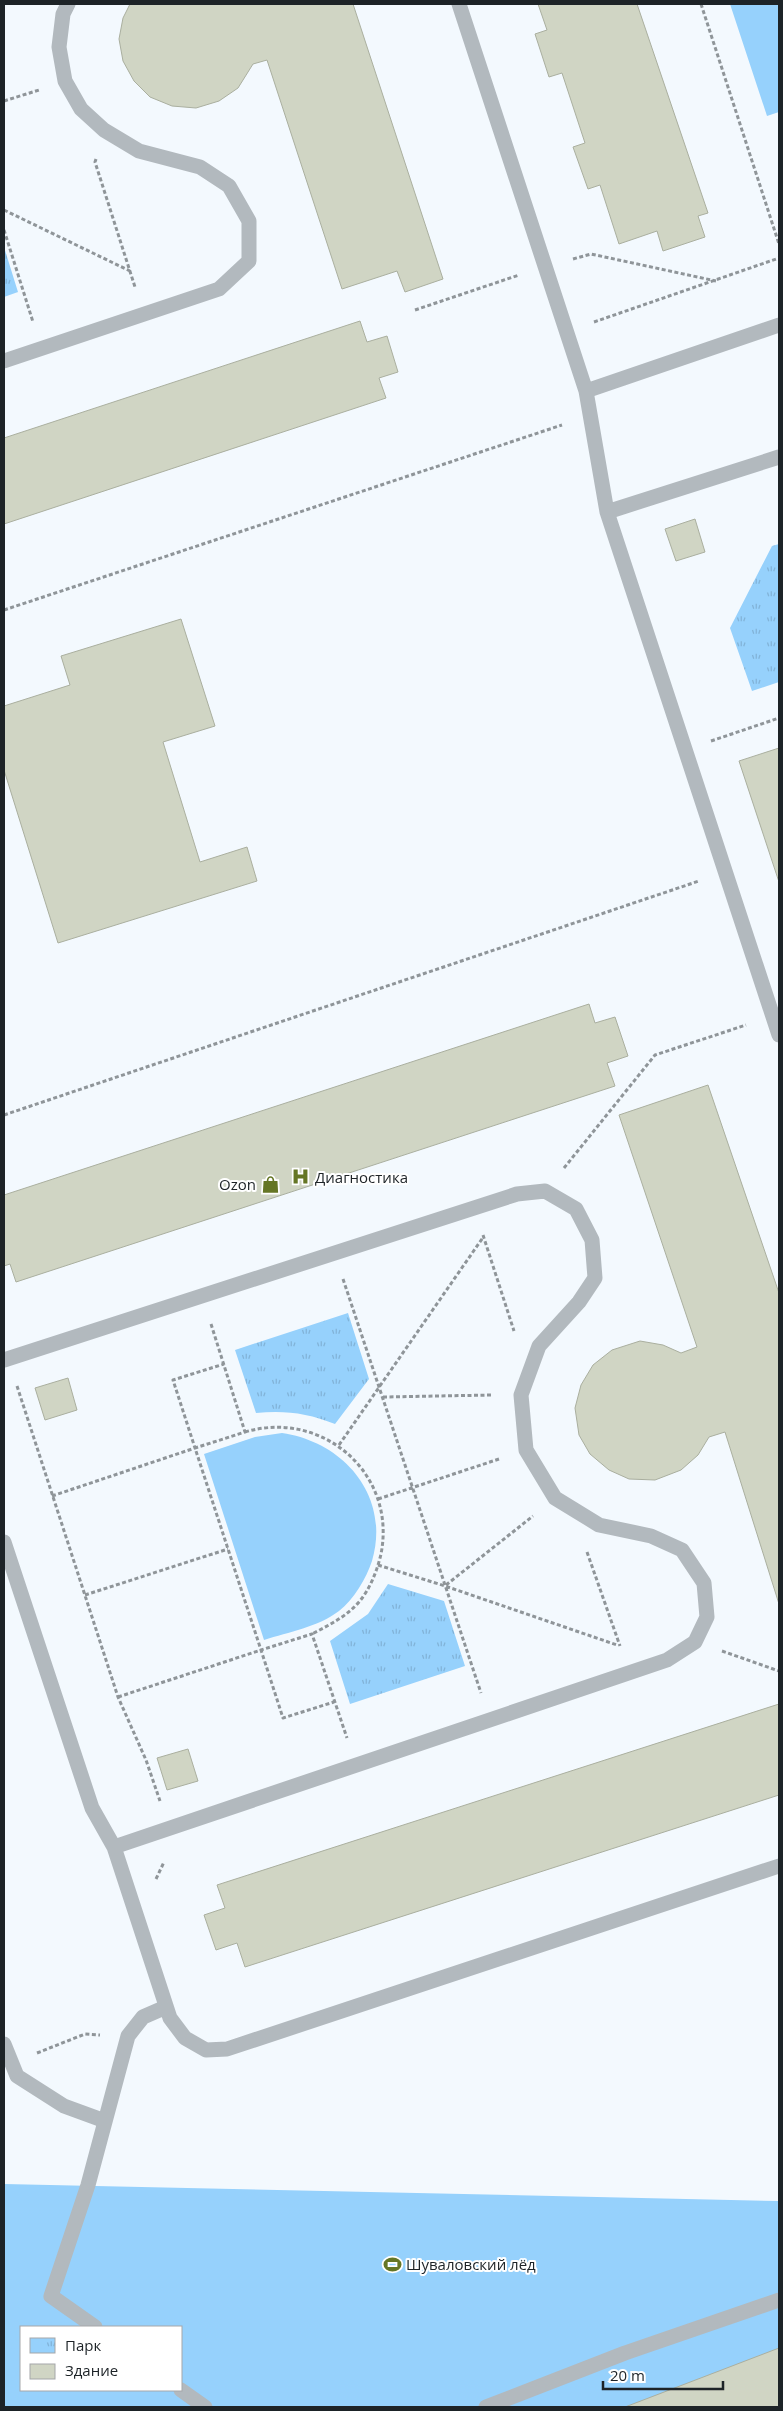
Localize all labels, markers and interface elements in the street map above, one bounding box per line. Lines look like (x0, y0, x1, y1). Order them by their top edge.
hospital icon: Диагностика (291, 1167, 311, 1187)
place label: Диагностика (315, 1167, 408, 1187)
place label: Ozon (219, 1174, 256, 1194)
shop icon: Ozon (260, 1174, 280, 1194)
sports icon: Шуваловский лёд (382, 2254, 402, 2274)
place label: Шуваловский лёд (406, 2254, 536, 2274)
legend (20, 2326, 182, 2391)
text: Парк (65, 2335, 101, 2355)
scale bar (603, 2358, 723, 2390)
text: Здание (65, 2360, 118, 2380)
text: 20 m (610, 2365, 645, 2385)

